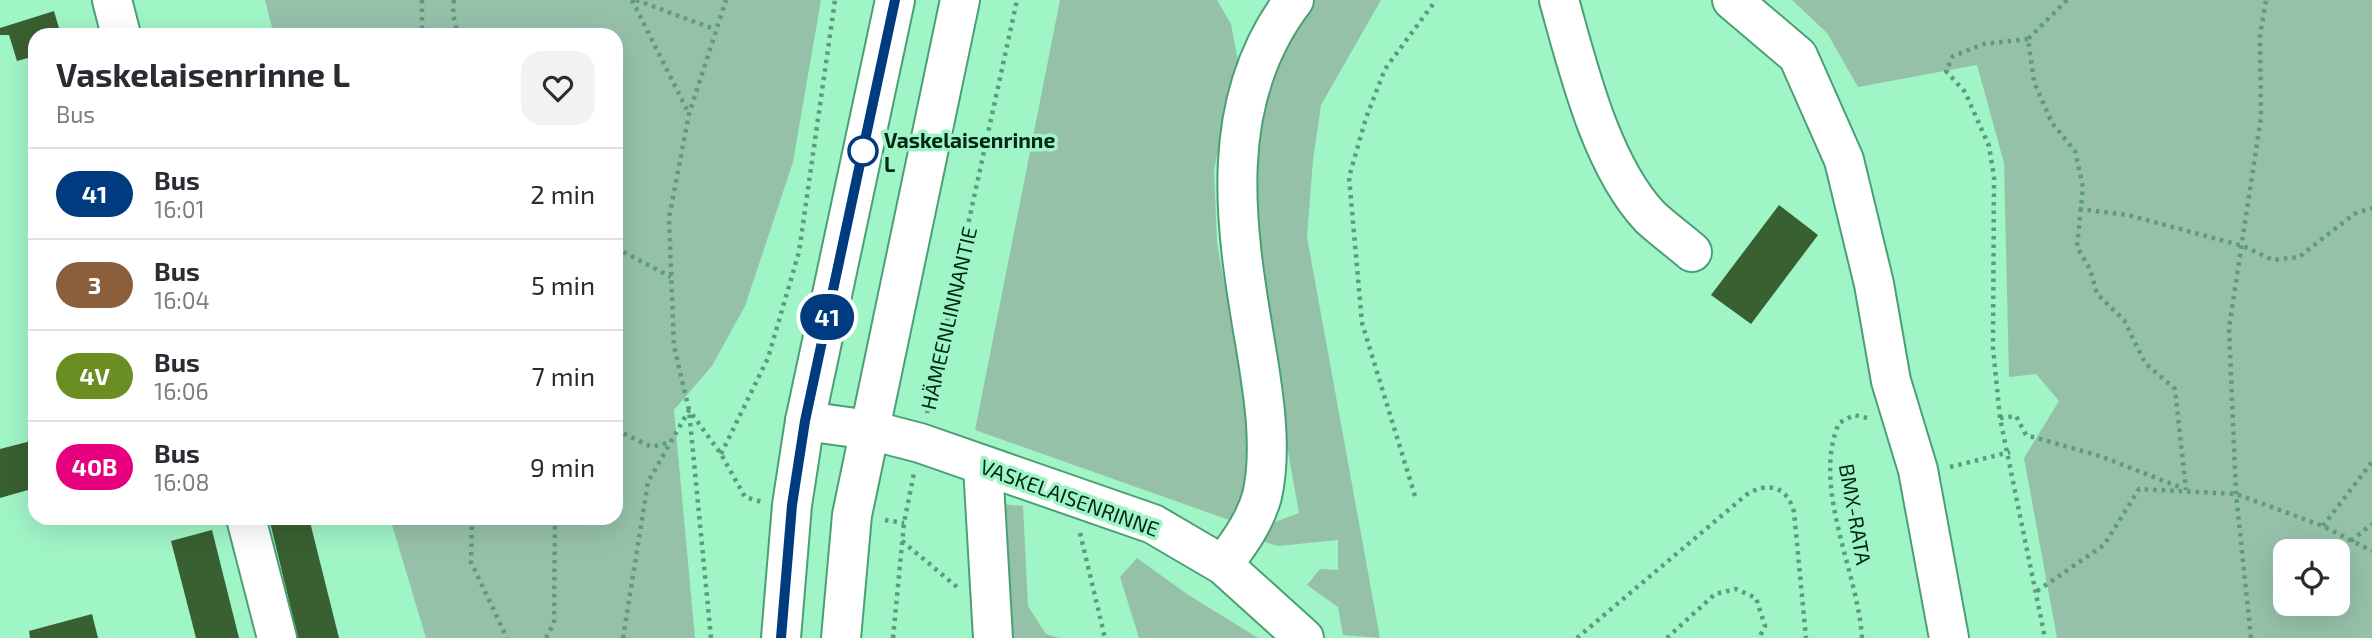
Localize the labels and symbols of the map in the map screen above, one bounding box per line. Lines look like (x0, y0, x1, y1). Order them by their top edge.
place label: Vaskelaisenrinne L (884, 127, 1055, 176)
marker: Vaskelaisenrinne L (848, 136, 878, 166)
street label: HÄMEENLINNANTIE (915, 224, 981, 412)
line badge: 41 (796, 294, 858, 340)
street label: VASKELAISENRINNE (977, 453, 1163, 541)
street label: BMX-RATA (1835, 462, 1877, 566)

